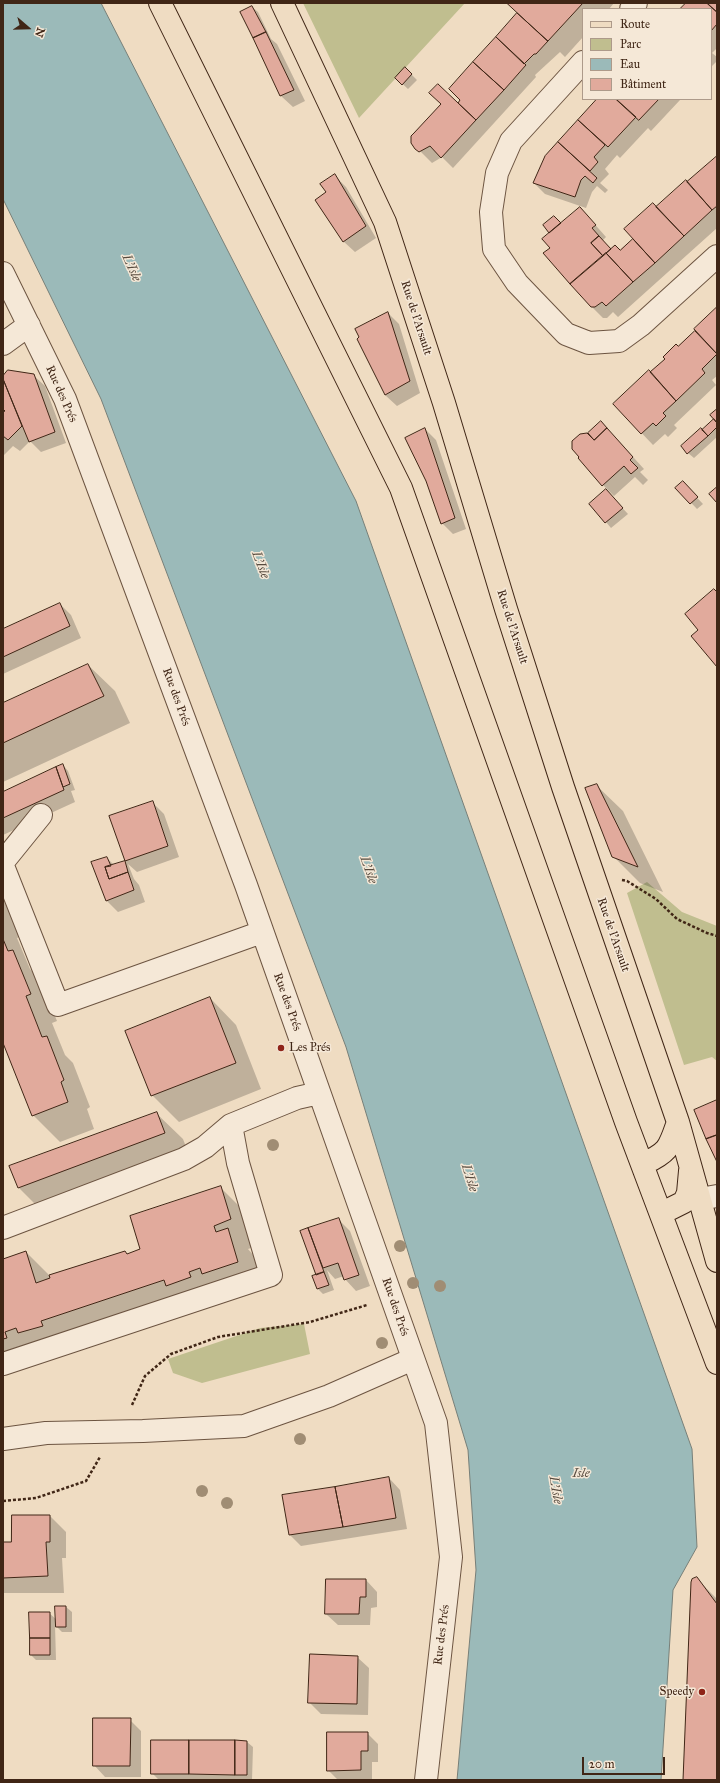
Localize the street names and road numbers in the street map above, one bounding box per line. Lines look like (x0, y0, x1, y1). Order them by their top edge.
street label: Rue de l'Arsault (397, 279, 435, 357)
street label: Rue des Prés (42, 363, 80, 425)
street label: Rue de l'Arsault (493, 588, 531, 666)
street label: Rue des Prés (159, 666, 193, 728)
street label: Rue de l'Arsault (594, 896, 632, 974)
street label: Rue des Prés (270, 971, 304, 1033)
street label: Rue des Prés (378, 1276, 412, 1338)
street label: Rue des Prés (431, 1604, 453, 1666)

